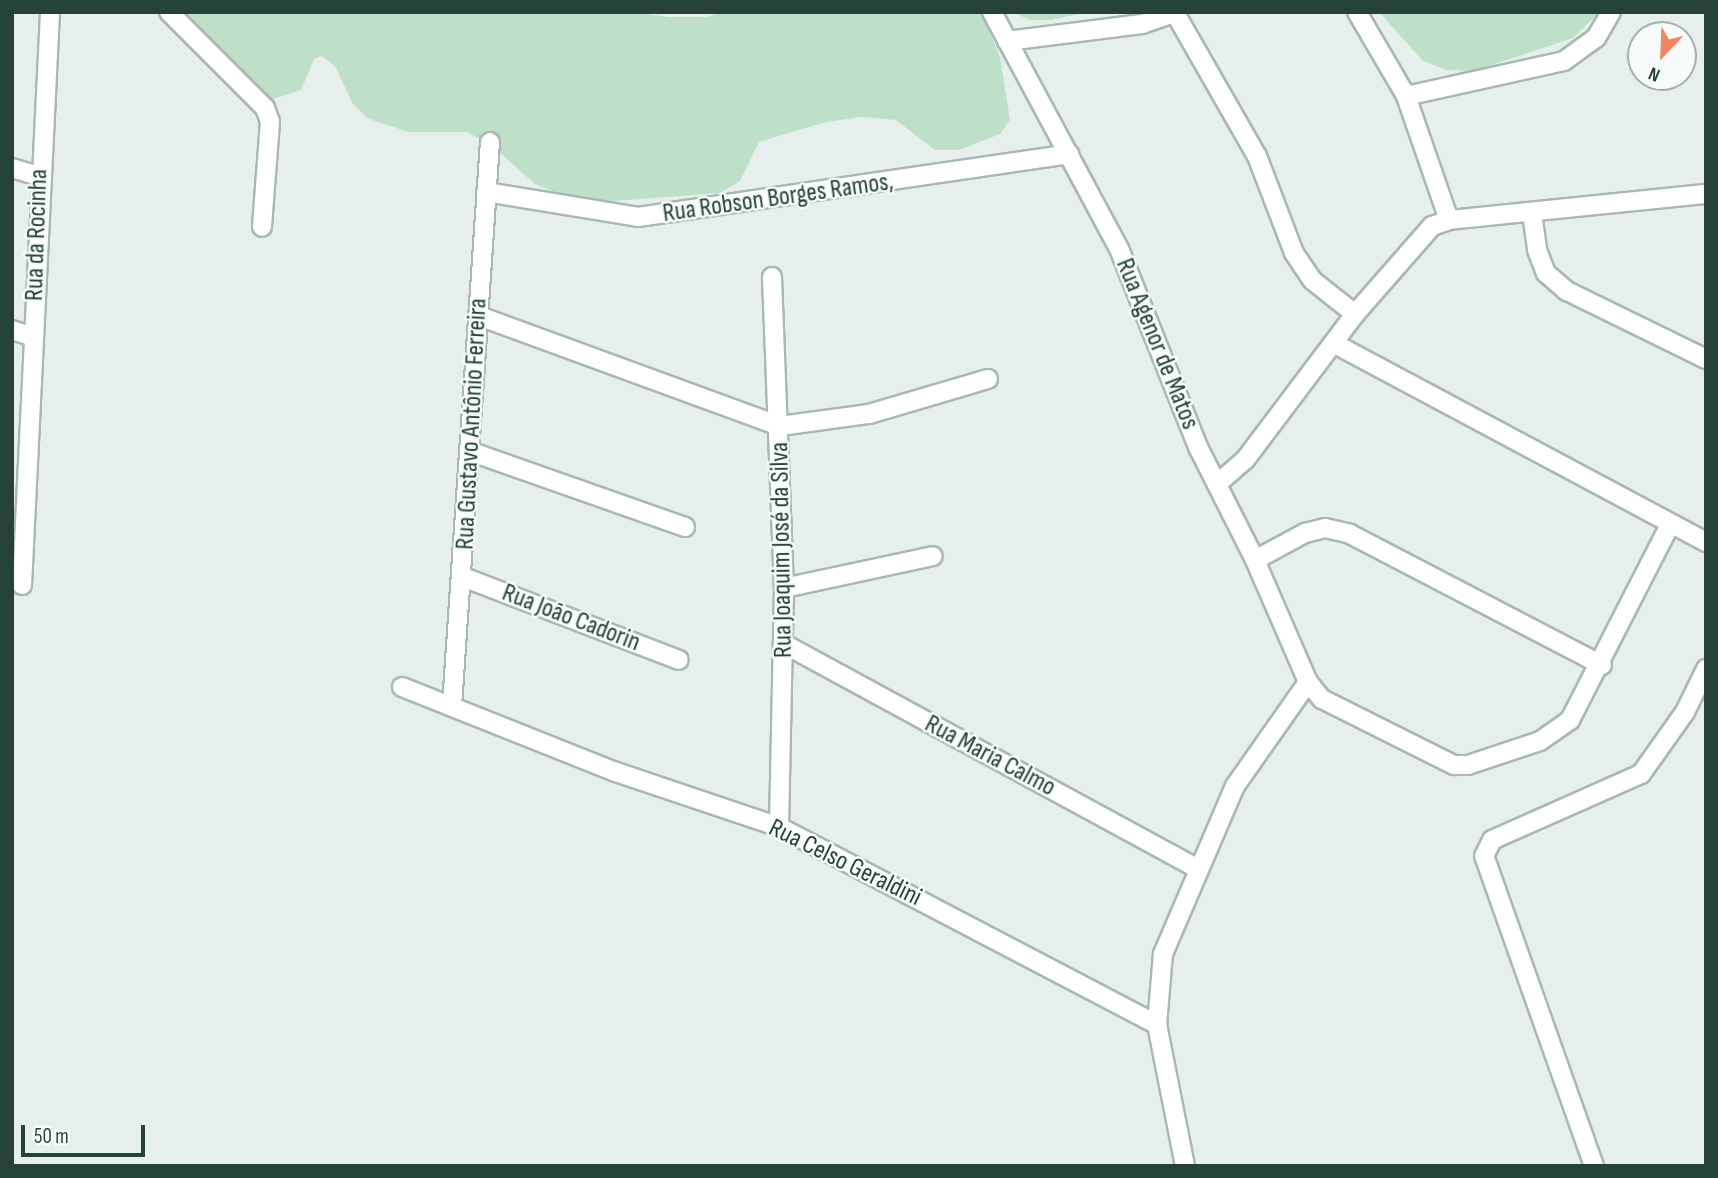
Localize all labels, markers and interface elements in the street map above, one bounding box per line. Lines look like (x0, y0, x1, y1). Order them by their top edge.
north arrow (1627, 21, 1697, 91)
text: N (1645, 61, 1664, 87)
street label: Rua Robson Borges Ramos, (661, 166, 895, 230)
street label: Rua da Rocinha (19, 168, 55, 302)
street label: Rua Agenor de Matos (1109, 254, 1205, 434)
street label: Rua Gustavo Antônio Ferreira (450, 297, 494, 551)
street label: Rua Joaquim José da Silva (765, 442, 799, 658)
street label: Rua João Cadorin (498, 577, 644, 659)
street label: Rua Maria Calmo (919, 709, 1061, 803)
street label: Rua Celso Geraldini (764, 813, 926, 913)
scale bar (24, 1112, 149, 1156)
text: 50 m (34, 1124, 69, 1149)

